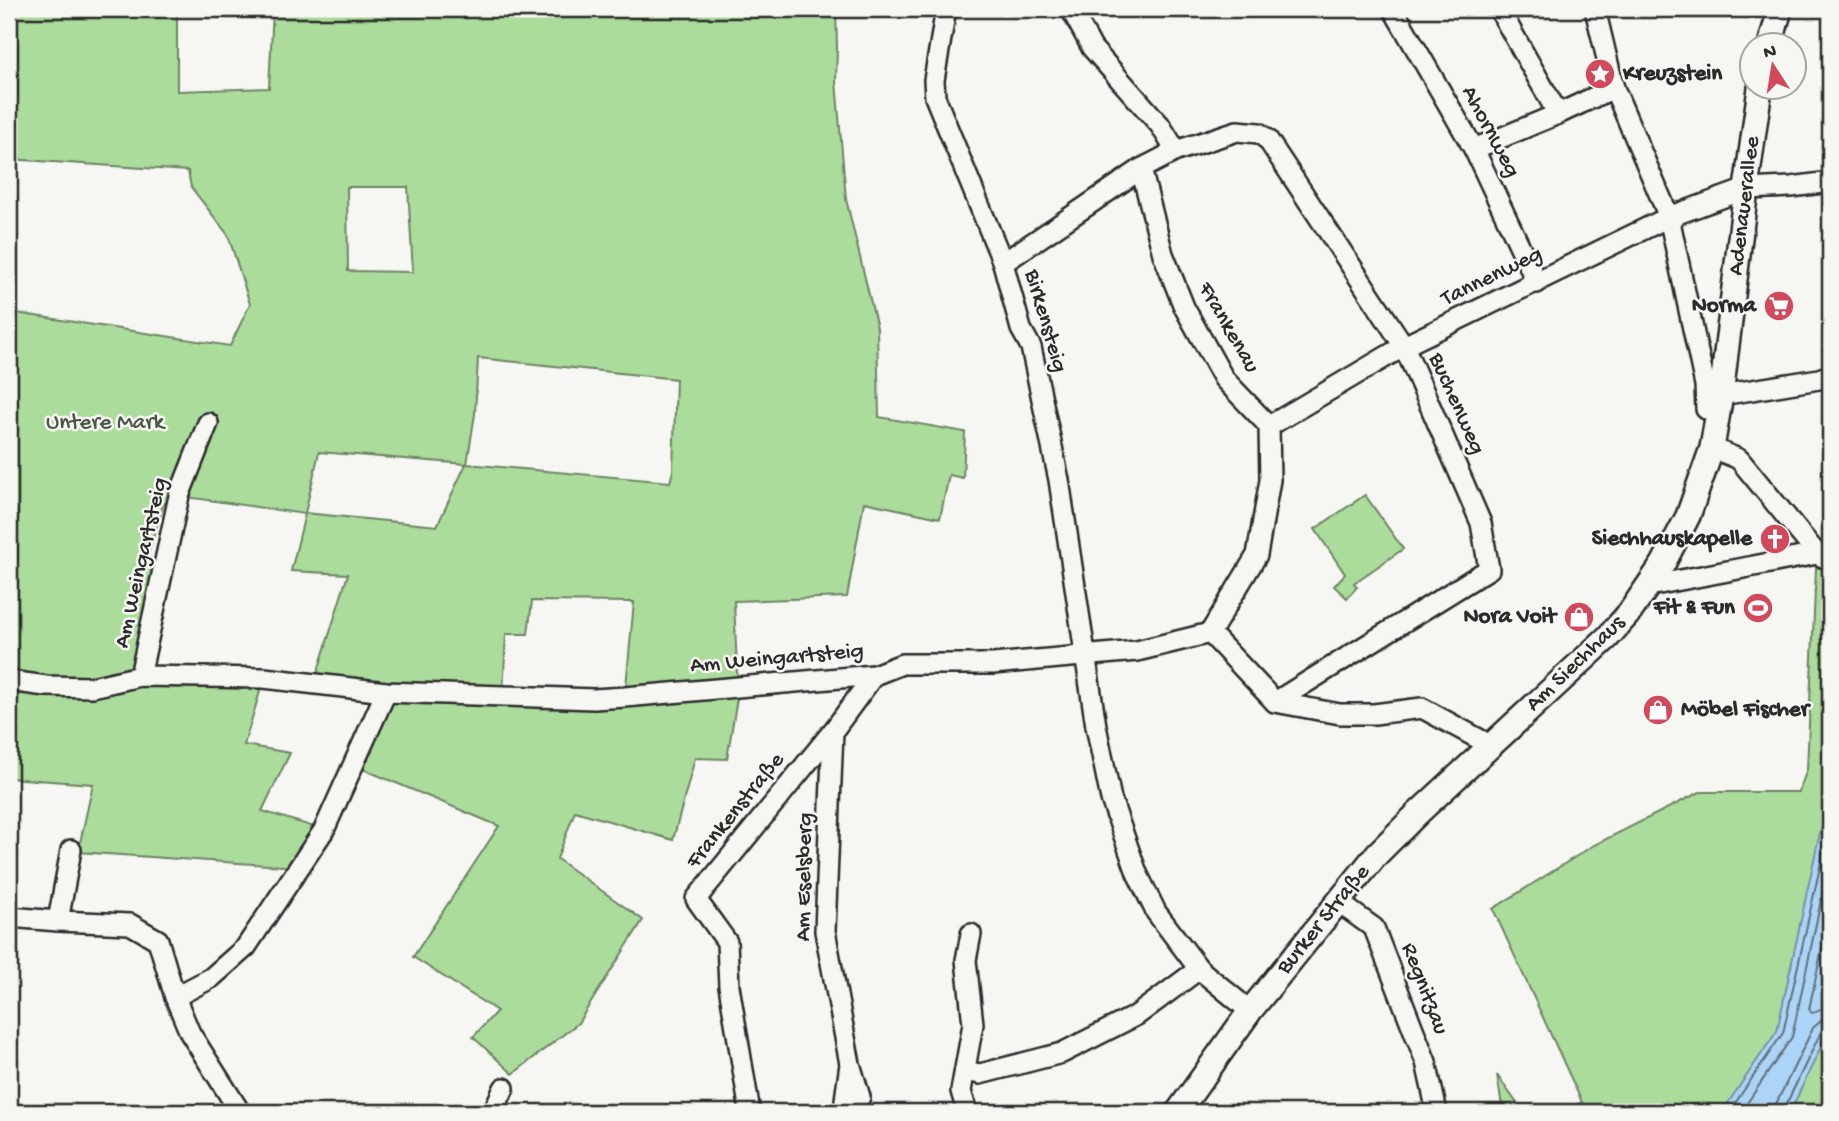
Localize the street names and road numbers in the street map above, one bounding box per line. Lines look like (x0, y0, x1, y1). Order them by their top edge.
street label: Ahornweg (1455, 82, 1525, 182)
street label: Adenauerallee (1723, 134, 1767, 277)
street label: Tannenweg (1435, 241, 1547, 314)
street label: Birkensteig (1017, 265, 1073, 376)
street label: Frankenau (1191, 277, 1265, 378)
street label: Buchenweg (1421, 348, 1490, 459)
street label: Am Weingartsteig (109, 475, 175, 651)
street label: Am Siechhaus (1521, 610, 1632, 718)
street label: Am Weingartsteig (689, 638, 865, 680)
street label: Frankenstraße (680, 747, 792, 875)
street label: Am Eselsberg (790, 812, 820, 942)
street label: Burker Straße (1271, 859, 1377, 981)
street label: Regnitzau (1394, 939, 1454, 1039)

